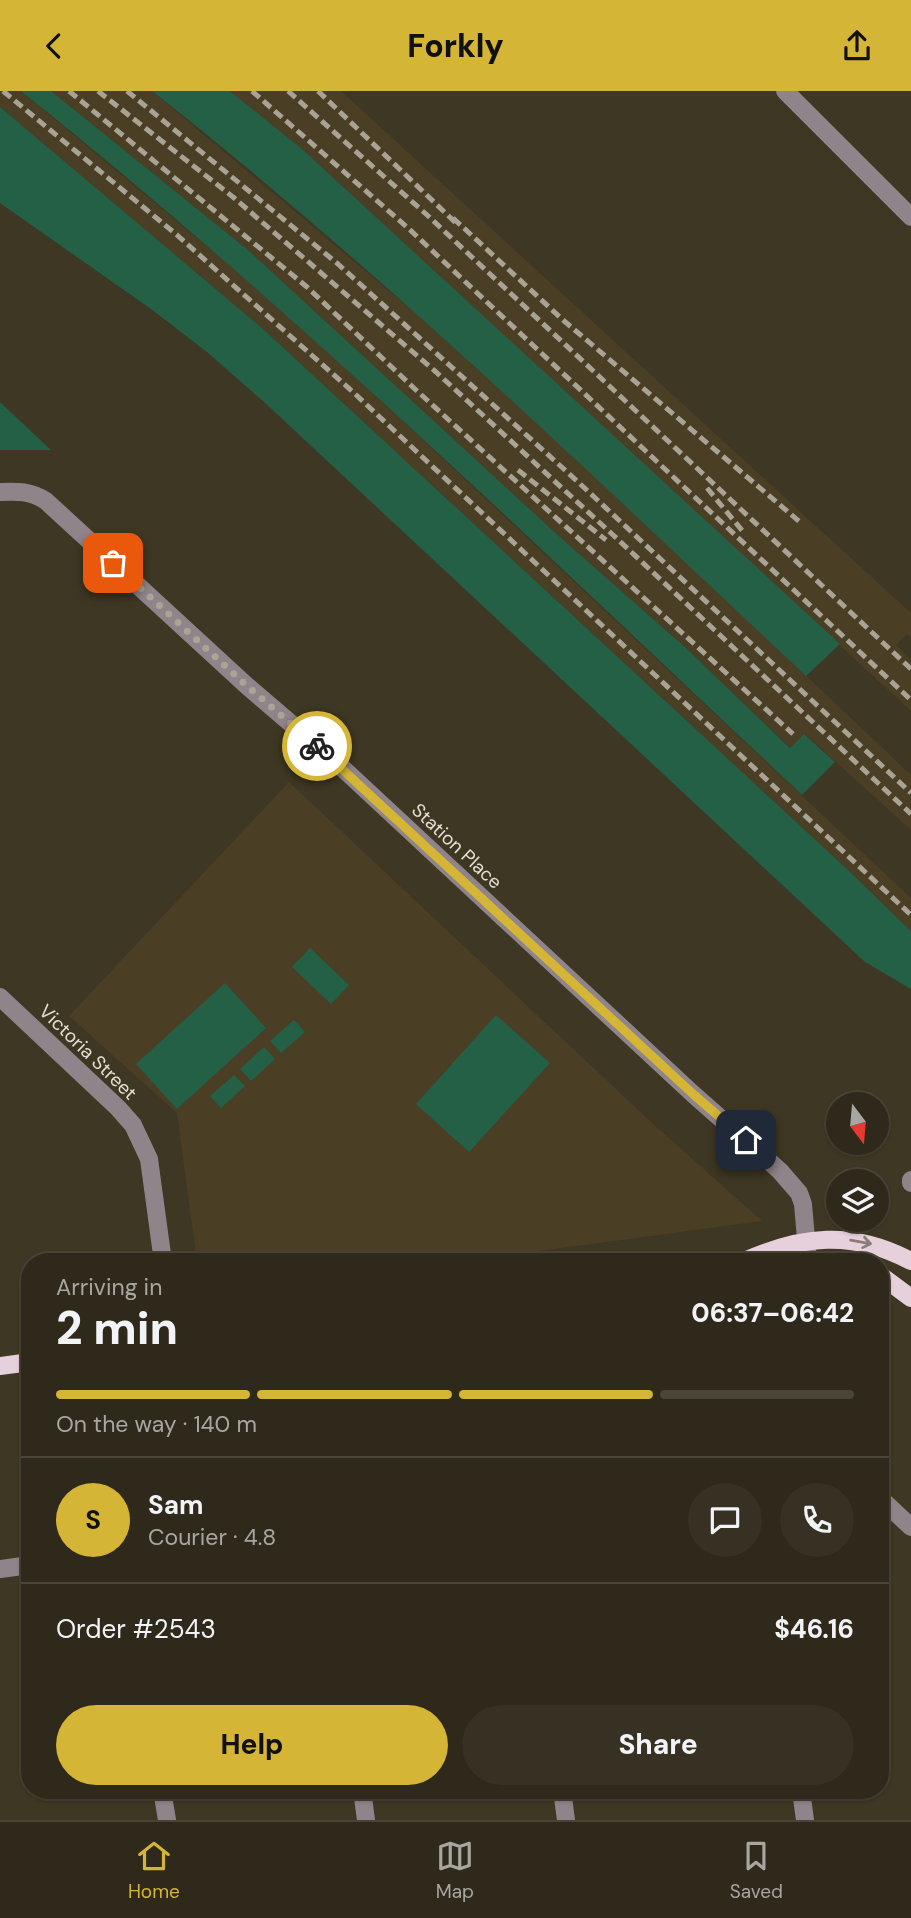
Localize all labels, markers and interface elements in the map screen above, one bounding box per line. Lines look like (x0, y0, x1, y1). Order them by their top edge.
text: Forkly (407, 25, 504, 67)
icon: back (35, 27, 73, 65)
icon: share (838, 27, 876, 65)
pin (83, 533, 143, 593)
icon: bag (94, 544, 132, 582)
courier (282, 711, 352, 781)
icon: bike (298, 727, 336, 765)
street label: Station Place (406, 798, 508, 894)
street label: Victoria Street (34, 999, 142, 1105)
north arrow (826, 1092, 889, 1155)
map controls (826, 1092, 889, 1232)
pin (716, 1110, 776, 1170)
icon: home (727, 1121, 765, 1159)
button: layers (826, 1169, 889, 1232)
one-way arrow (849, 1236, 872, 1249)
text: Arriving in (56, 1272, 162, 1302)
text: 06:37–06:42 (691, 1296, 854, 1330)
text: 2 min (56, 1298, 178, 1358)
text: On the way · 140 m (56, 1409, 257, 1439)
button: chat (688, 1483, 762, 1557)
button: phone (780, 1483, 854, 1557)
text: Sam (148, 1488, 203, 1522)
text: S (85, 1503, 101, 1537)
text: Courier · 4.8 (148, 1522, 276, 1552)
text: Order #2543 (56, 1612, 216, 1646)
text: $46.16 (774, 1612, 854, 1646)
button: Help (56, 1705, 448, 1785)
button: Share (462, 1705, 854, 1785)
tab: Home (128, 1837, 180, 1904)
tab: Map (436, 1837, 474, 1904)
tab: Saved (730, 1837, 783, 1904)

